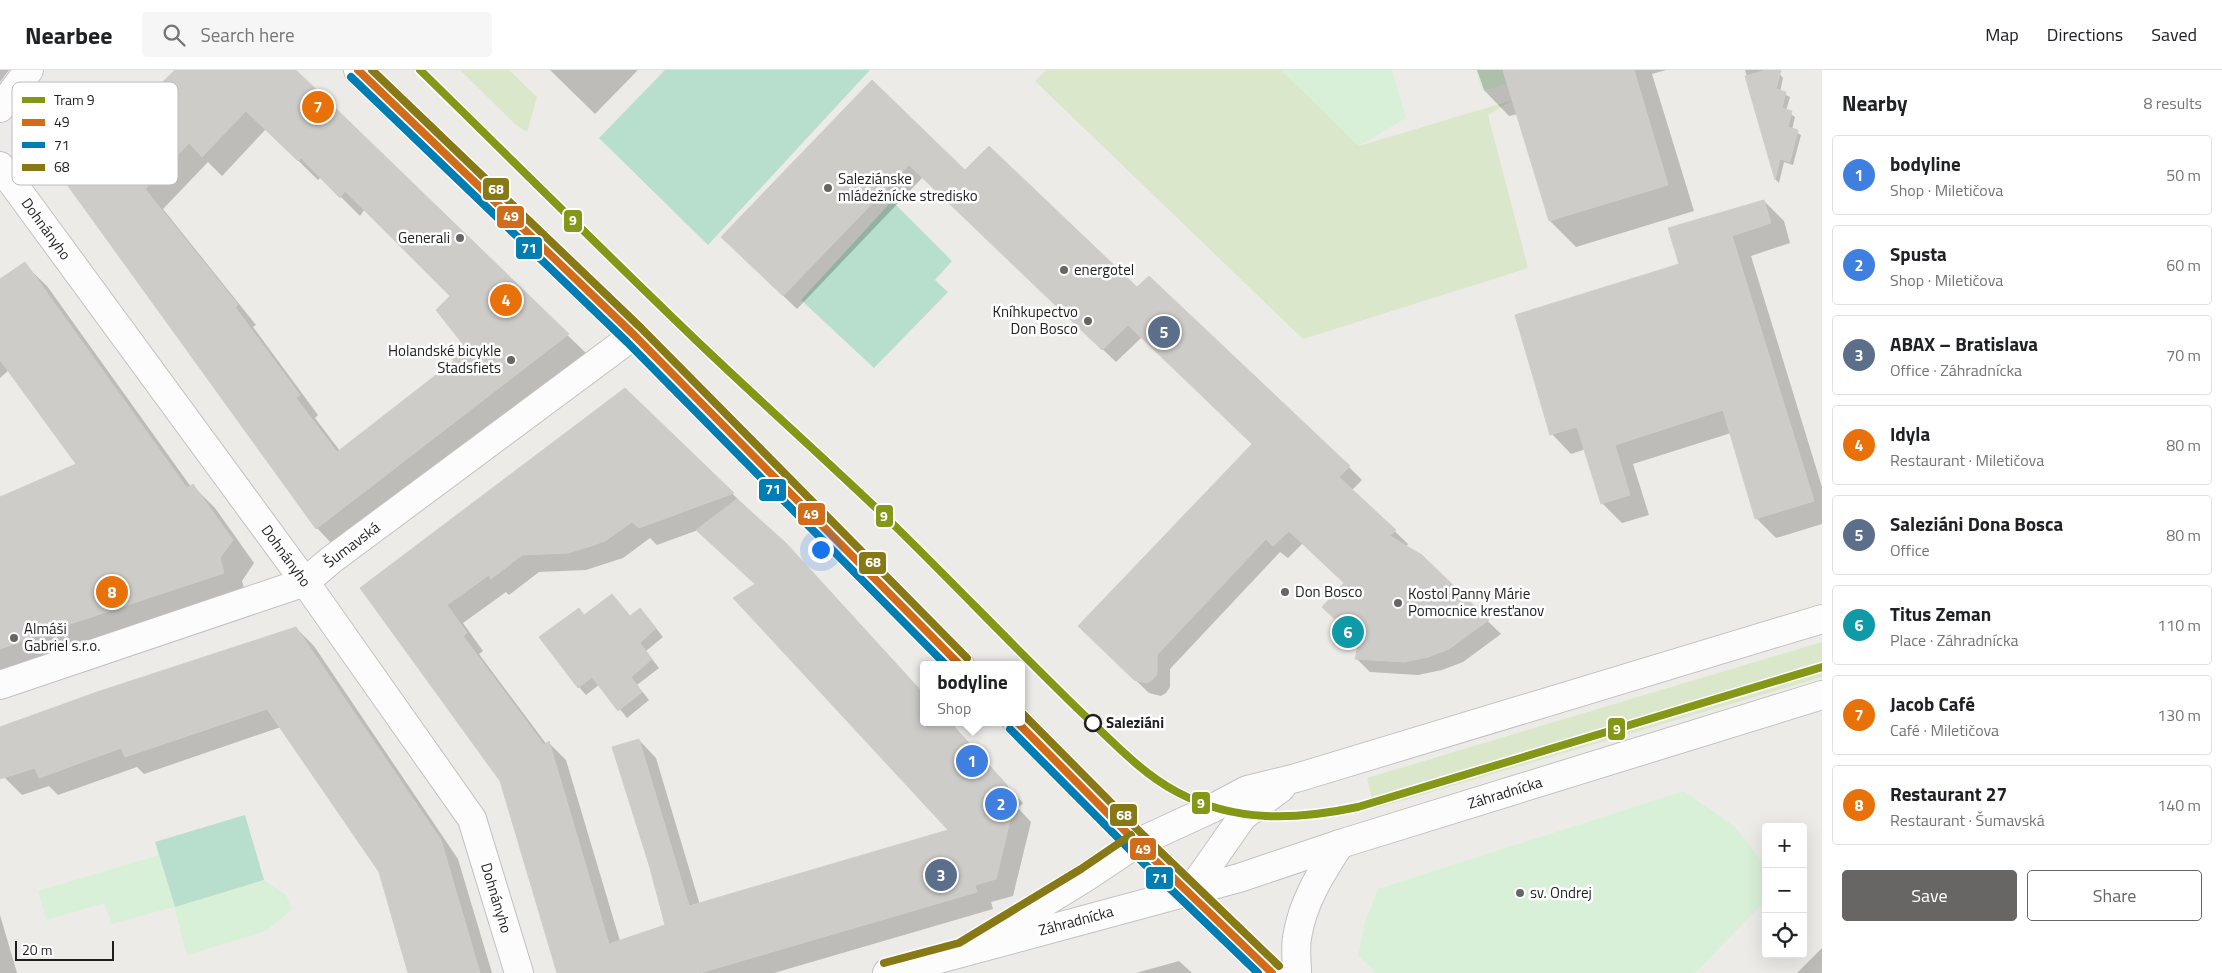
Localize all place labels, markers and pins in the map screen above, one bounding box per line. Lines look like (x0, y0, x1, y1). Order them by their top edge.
pin: 7 (302, 88, 334, 126)
place label: Saleziánske mládežnícke stredisko (838, 167, 978, 207)
marker: Saleziánske mládežnícke stredisko (822, 182, 834, 194)
place label: Generali (398, 226, 450, 249)
marker: Generali (454, 232, 466, 244)
place label: energotel (1074, 258, 1134, 281)
marker: energotel (1058, 264, 1070, 276)
pin: 4 (490, 281, 522, 319)
place label: Kníhkupectvo Don Bosco (993, 300, 1078, 340)
pin: 5 (1148, 313, 1180, 351)
marker: Kníhkupectvo Don Bosco (1082, 315, 1094, 327)
place label: Holandské bicykle Stadsfiets (388, 339, 501, 379)
marker: Holandské bicykle Stadsfiets (505, 354, 517, 366)
pin: 8 (96, 573, 128, 611)
place label: Don Bosco (1295, 580, 1363, 603)
place label: Kostol Panny Márie Pomocnice kresťanov (1408, 582, 1544, 622)
marker: Don Bosco (1279, 586, 1291, 598)
marker: Kostol Panny Márie Pomocnice kresťanov (1392, 597, 1404, 609)
pin: 6 (1332, 613, 1364, 651)
place label: Almáši Gabriel s.r.o. (24, 617, 100, 657)
marker: Almáši Gabriel s.r.o. (8, 632, 20, 644)
place label: Saleziáni (1106, 711, 1164, 734)
marker: Saleziáni (1084, 714, 1102, 732)
pin: 1 (956, 742, 988, 780)
pin: 2 (985, 785, 1017, 823)
pin: 3 (925, 856, 957, 894)
place label: sv. Ondrej (1530, 881, 1592, 904)
marker: sv. Ondrej (1514, 887, 1526, 899)

